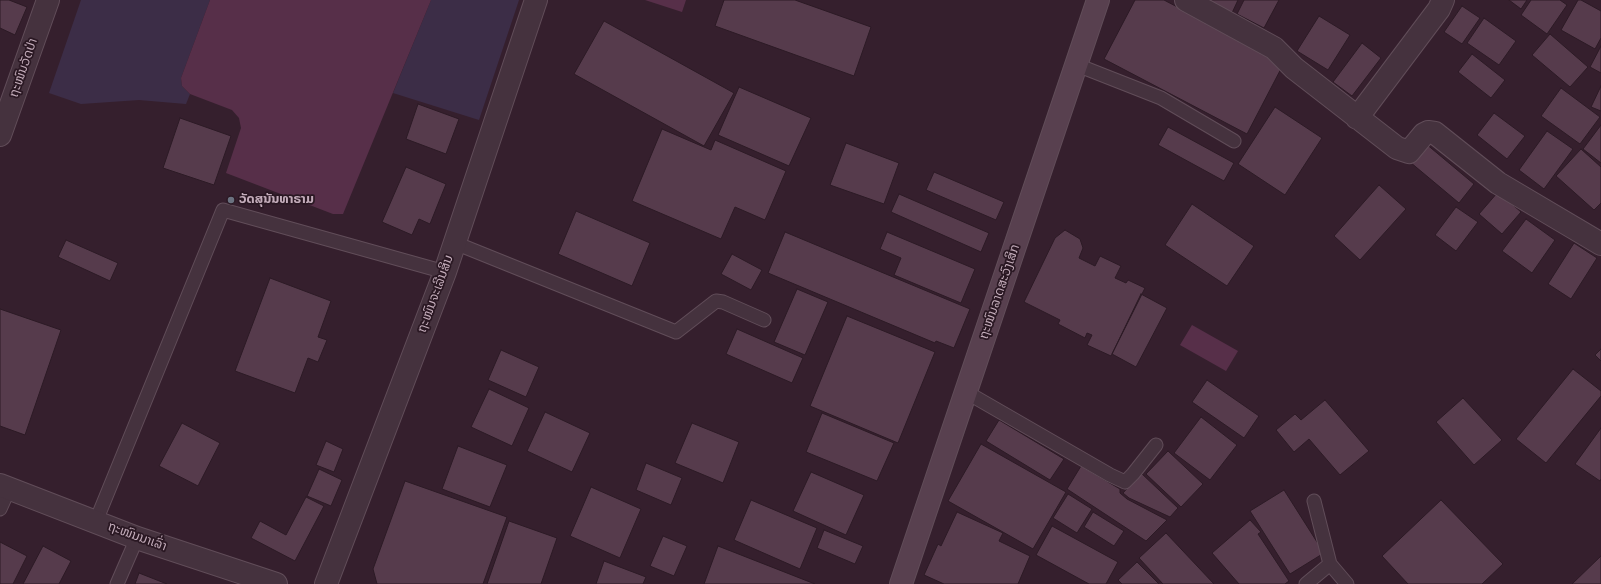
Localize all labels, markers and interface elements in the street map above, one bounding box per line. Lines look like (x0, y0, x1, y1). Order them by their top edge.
street label: ຖະໜົນວັດປ່າ (7, 36, 41, 100)
place label: ວັດສຸນັນທາຣາມ (239, 192, 314, 208)
marker: ວັດສຸນັນທາຣາມ (226, 195, 236, 205)
street label: ຖະໜົນລາດສະວົງເສິກ (976, 242, 1024, 342)
street label: ຖະໜົນຈະເລີນສິນ (415, 253, 457, 335)
street label: ຖະໜົນນາເລົ່າ (105, 519, 169, 555)

